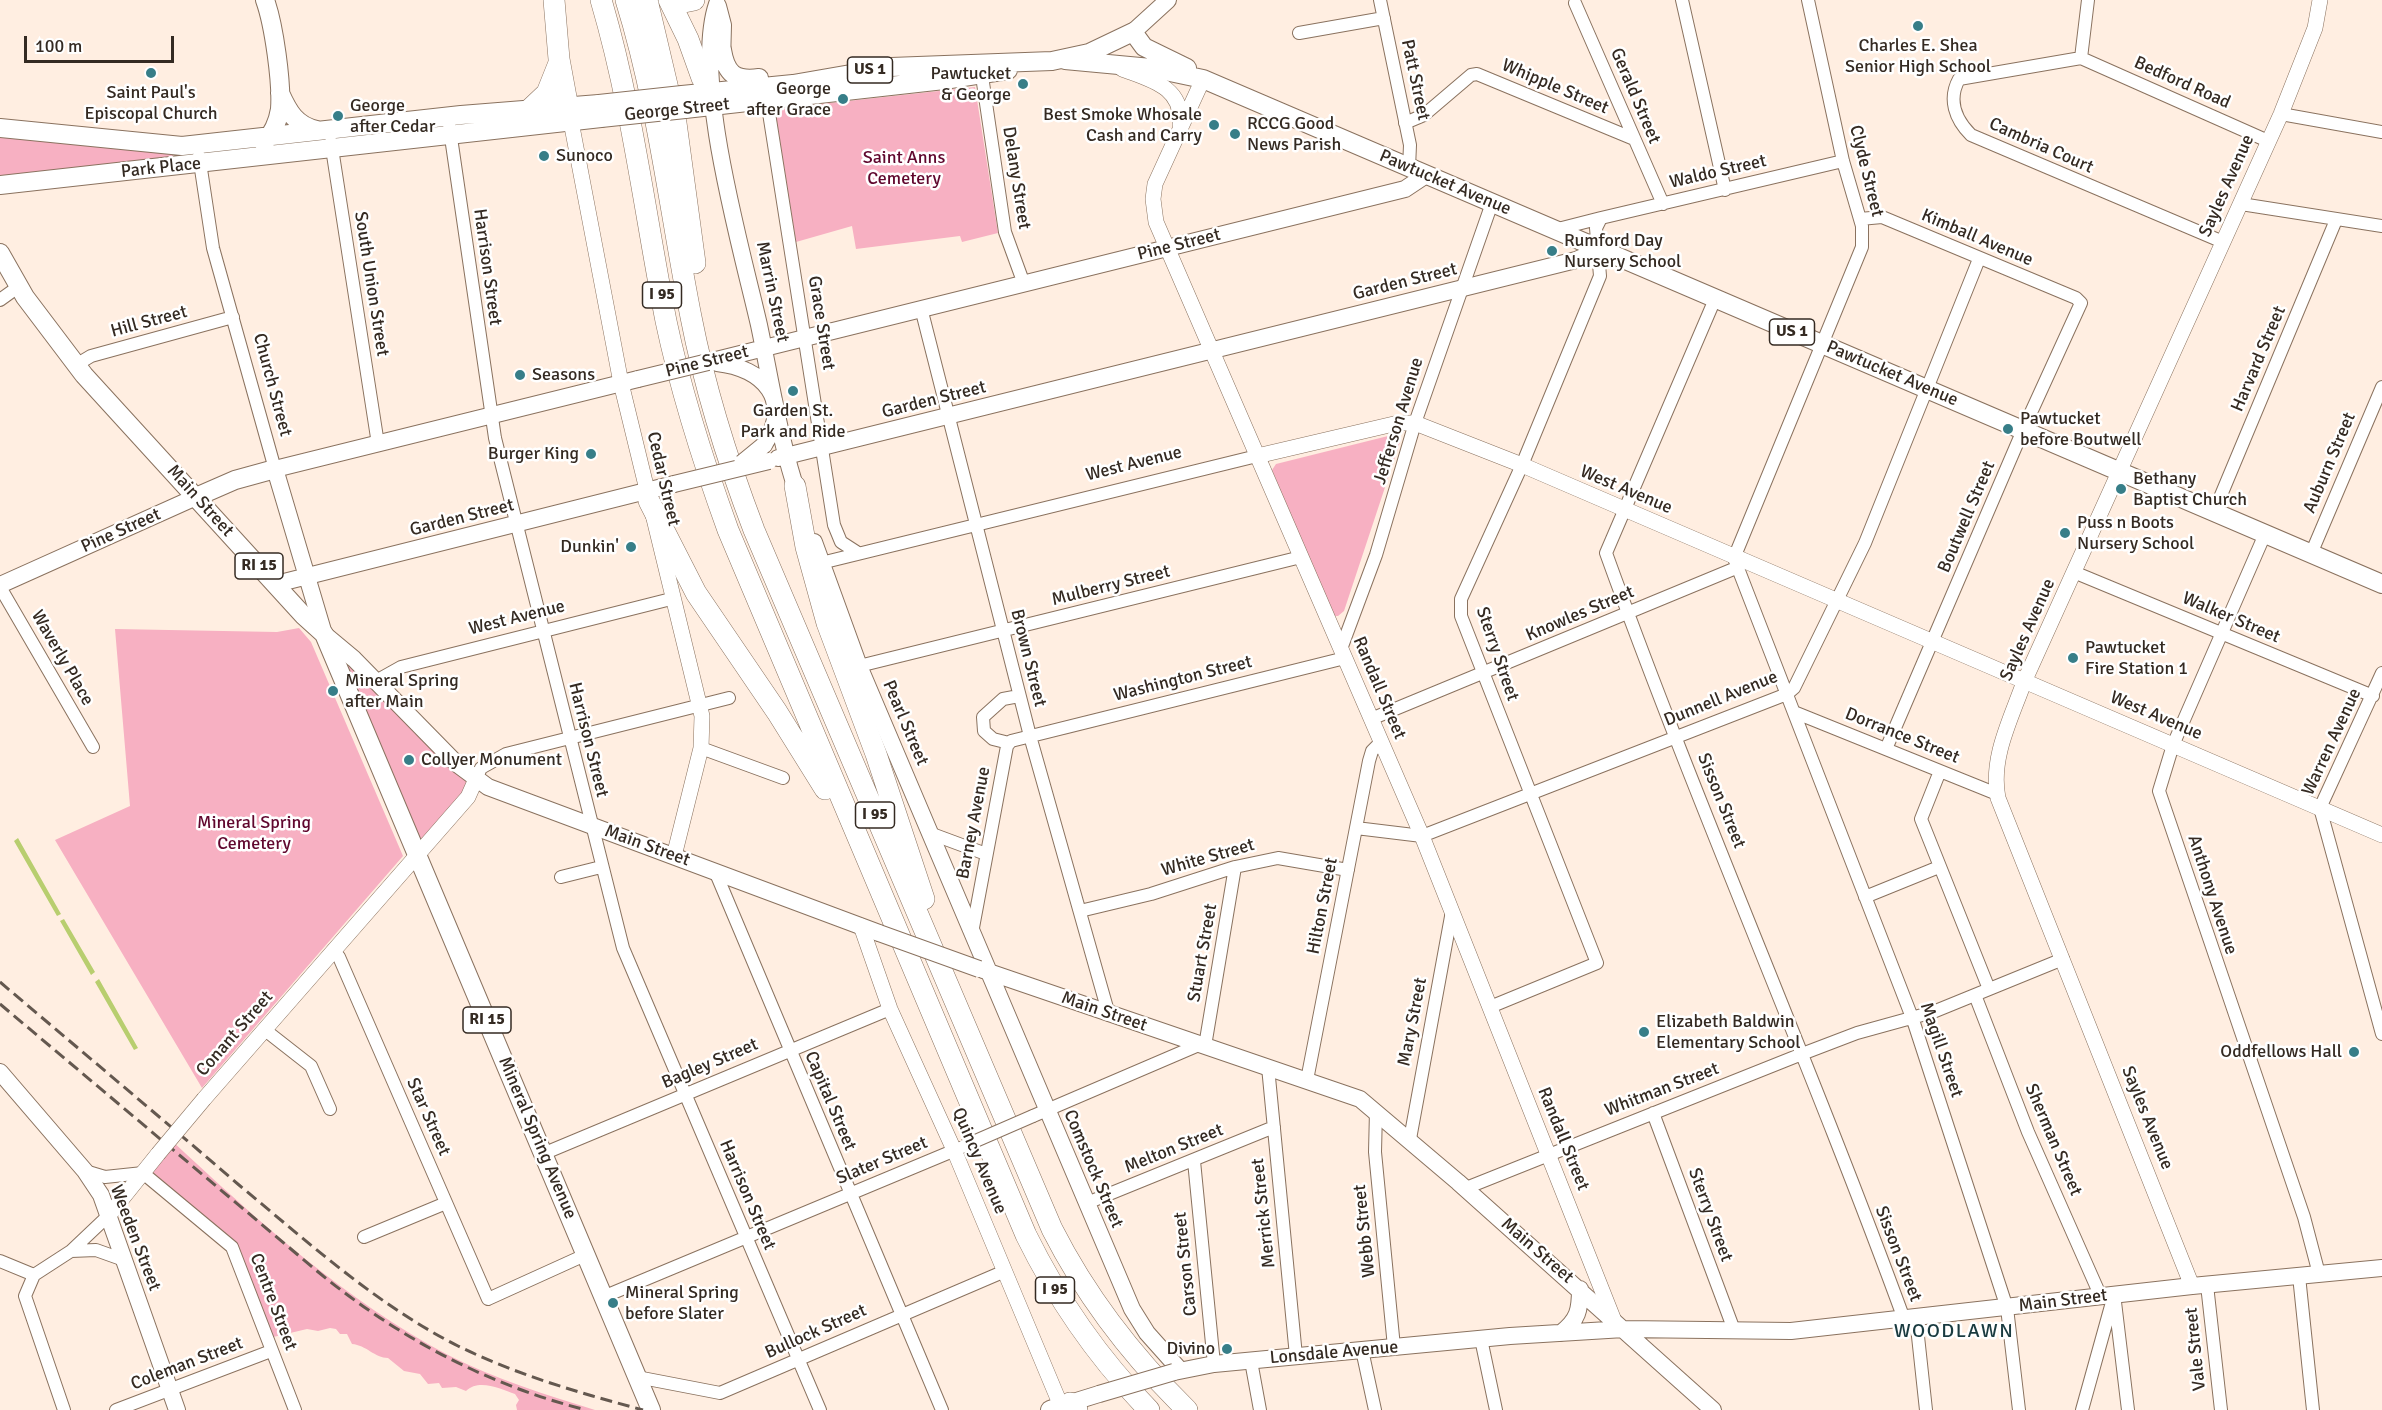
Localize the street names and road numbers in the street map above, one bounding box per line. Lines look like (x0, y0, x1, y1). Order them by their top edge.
street label: Patt Street (1396, 38, 1434, 122)
street label: Gerald Street (1605, 45, 1665, 147)
street label: Bedford Road (2130, 52, 2234, 114)
street label: Whipple Street (1498, 55, 1612, 119)
road number: US 1 (848, 57, 892, 83)
street label: George Street (623, 94, 731, 126)
street label: Cambria Court (1986, 113, 2096, 179)
street label: Clyde Street (1844, 123, 1888, 219)
street label: Delany Street (997, 125, 1035, 231)
street label: Sayles Avenue (2195, 132, 2259, 240)
street label: Pawtucket Avenue (1376, 146, 1514, 220)
street label: Waldo Street (1667, 150, 1769, 194)
street label: Park Place (120, 153, 202, 183)
street label: Kimball Avenue (1918, 205, 2036, 271)
street label: Harrison Street (468, 207, 506, 327)
street label: South Union Street (349, 210, 393, 358)
street label: Pine Street (1135, 224, 1223, 266)
street label: Marrin Street (751, 239, 793, 345)
street label: Garden Street (1351, 259, 1459, 305)
street label: Grace Street (803, 274, 839, 372)
road number: I 95 (642, 282, 682, 308)
street label: Hill Street (108, 301, 190, 343)
street label: Harvard Street (2227, 303, 2291, 415)
road number: US 1 (1770, 319, 1814, 345)
street label: Church Street (248, 331, 296, 439)
street label: Pawtucket Avenue (1823, 337, 1961, 411)
street label: Pine Street (663, 341, 751, 383)
street label: Jefferson Avenue (1369, 355, 1429, 487)
street label: Garden Street (880, 377, 988, 423)
street label: Auburn Street (2299, 409, 2361, 517)
street label: Cedar Street (642, 430, 684, 528)
street label: West Avenue (1084, 442, 1184, 486)
street label: Boutwell Street (1934, 458, 2000, 576)
street label: Main Street (162, 461, 238, 541)
street label: West Avenue (1577, 461, 1675, 519)
street label: Garden Street (408, 495, 516, 541)
street label: Pine Street (78, 504, 164, 558)
road number: RI 15 (235, 553, 283, 579)
street label: Mulberry Street (1050, 561, 1172, 611)
street label: Sayles Avenue (1996, 576, 2060, 684)
street label: Knowles Street (1523, 581, 1637, 647)
street label: Walker Street (2179, 588, 2283, 648)
street label: West Avenue (467, 596, 567, 640)
street label: Sterry Street (1471, 604, 1523, 704)
street label: Waverly Place (26, 606, 98, 710)
street label: Brown Street (1005, 607, 1051, 709)
street label: Randall Street (1348, 633, 1410, 743)
street label: Washington Street (1112, 651, 1254, 707)
street label: Dunnell Avenue (1661, 666, 1781, 732)
street label: Pearl Street (877, 677, 933, 769)
street label: Harrison Street (563, 680, 613, 800)
street label: Warren Avenue (2298, 685, 2366, 799)
street label: West Avenue (2107, 687, 2205, 745)
street label: Dorrance Street (1842, 703, 1962, 769)
street label: Sisson Street (1692, 750, 1750, 852)
street label: Barney Avenue (953, 765, 995, 881)
road number: I 95 (856, 802, 894, 828)
street label: Main Street (601, 821, 693, 871)
street label: Anthony Avenue (2182, 832, 2242, 958)
street label: White Street (1159, 834, 1257, 882)
street label: Hilton Street (1303, 856, 1343, 956)
street label: Stuart Street (1184, 902, 1222, 1004)
street label: Mary Street (1394, 976, 1432, 1068)
street label: Conant Street (192, 987, 278, 1081)
street label: Main Street (1058, 987, 1150, 1037)
street label: Magill Street (1915, 1000, 1967, 1100)
road number: RI 15 (463, 1007, 511, 1033)
street label: Bagley Street (659, 1034, 761, 1094)
street label: Capital Street (799, 1048, 861, 1154)
street label: Mineral Spring Avenue (493, 1054, 581, 1222)
street label: Whitman Street (1602, 1058, 1722, 1122)
street label: Sayles Avenue (2116, 1063, 2178, 1173)
street label: Star Street (401, 1075, 455, 1159)
street label: Sherman Street (2020, 1081, 2086, 1199)
street label: Randall Street (1532, 1084, 1594, 1194)
street label: Quincy Avenue (947, 1105, 1011, 1217)
street label: Comstock Street (1058, 1107, 1128, 1231)
street label: Melton Street (1121, 1119, 1227, 1179)
street label: Slater Street (833, 1132, 931, 1190)
street label: Harrison Street (714, 1137, 780, 1253)
street label: Merrick Street (1247, 1157, 1281, 1269)
street label: Sterry Street (1683, 1165, 1737, 1265)
street label: Weeden Street (105, 1182, 165, 1294)
street label: Webb Street (1349, 1183, 1381, 1279)
street label: Sisson Street (1870, 1203, 1926, 1305)
street label: Carson Street (1170, 1211, 1202, 1317)
street label: Main Street (1496, 1214, 1578, 1288)
street label: Centre Street (245, 1251, 301, 1353)
road number: I 95 (1036, 1277, 1074, 1303)
street label: Main Street (2017, 1285, 2109, 1317)
street label: Bullock Street (762, 1300, 870, 1364)
street label: Vale Street (2181, 1306, 2211, 1392)
street label: Coleman Street (128, 1333, 246, 1395)
street label: Lonsdale Avenue (1269, 1337, 1399, 1369)

